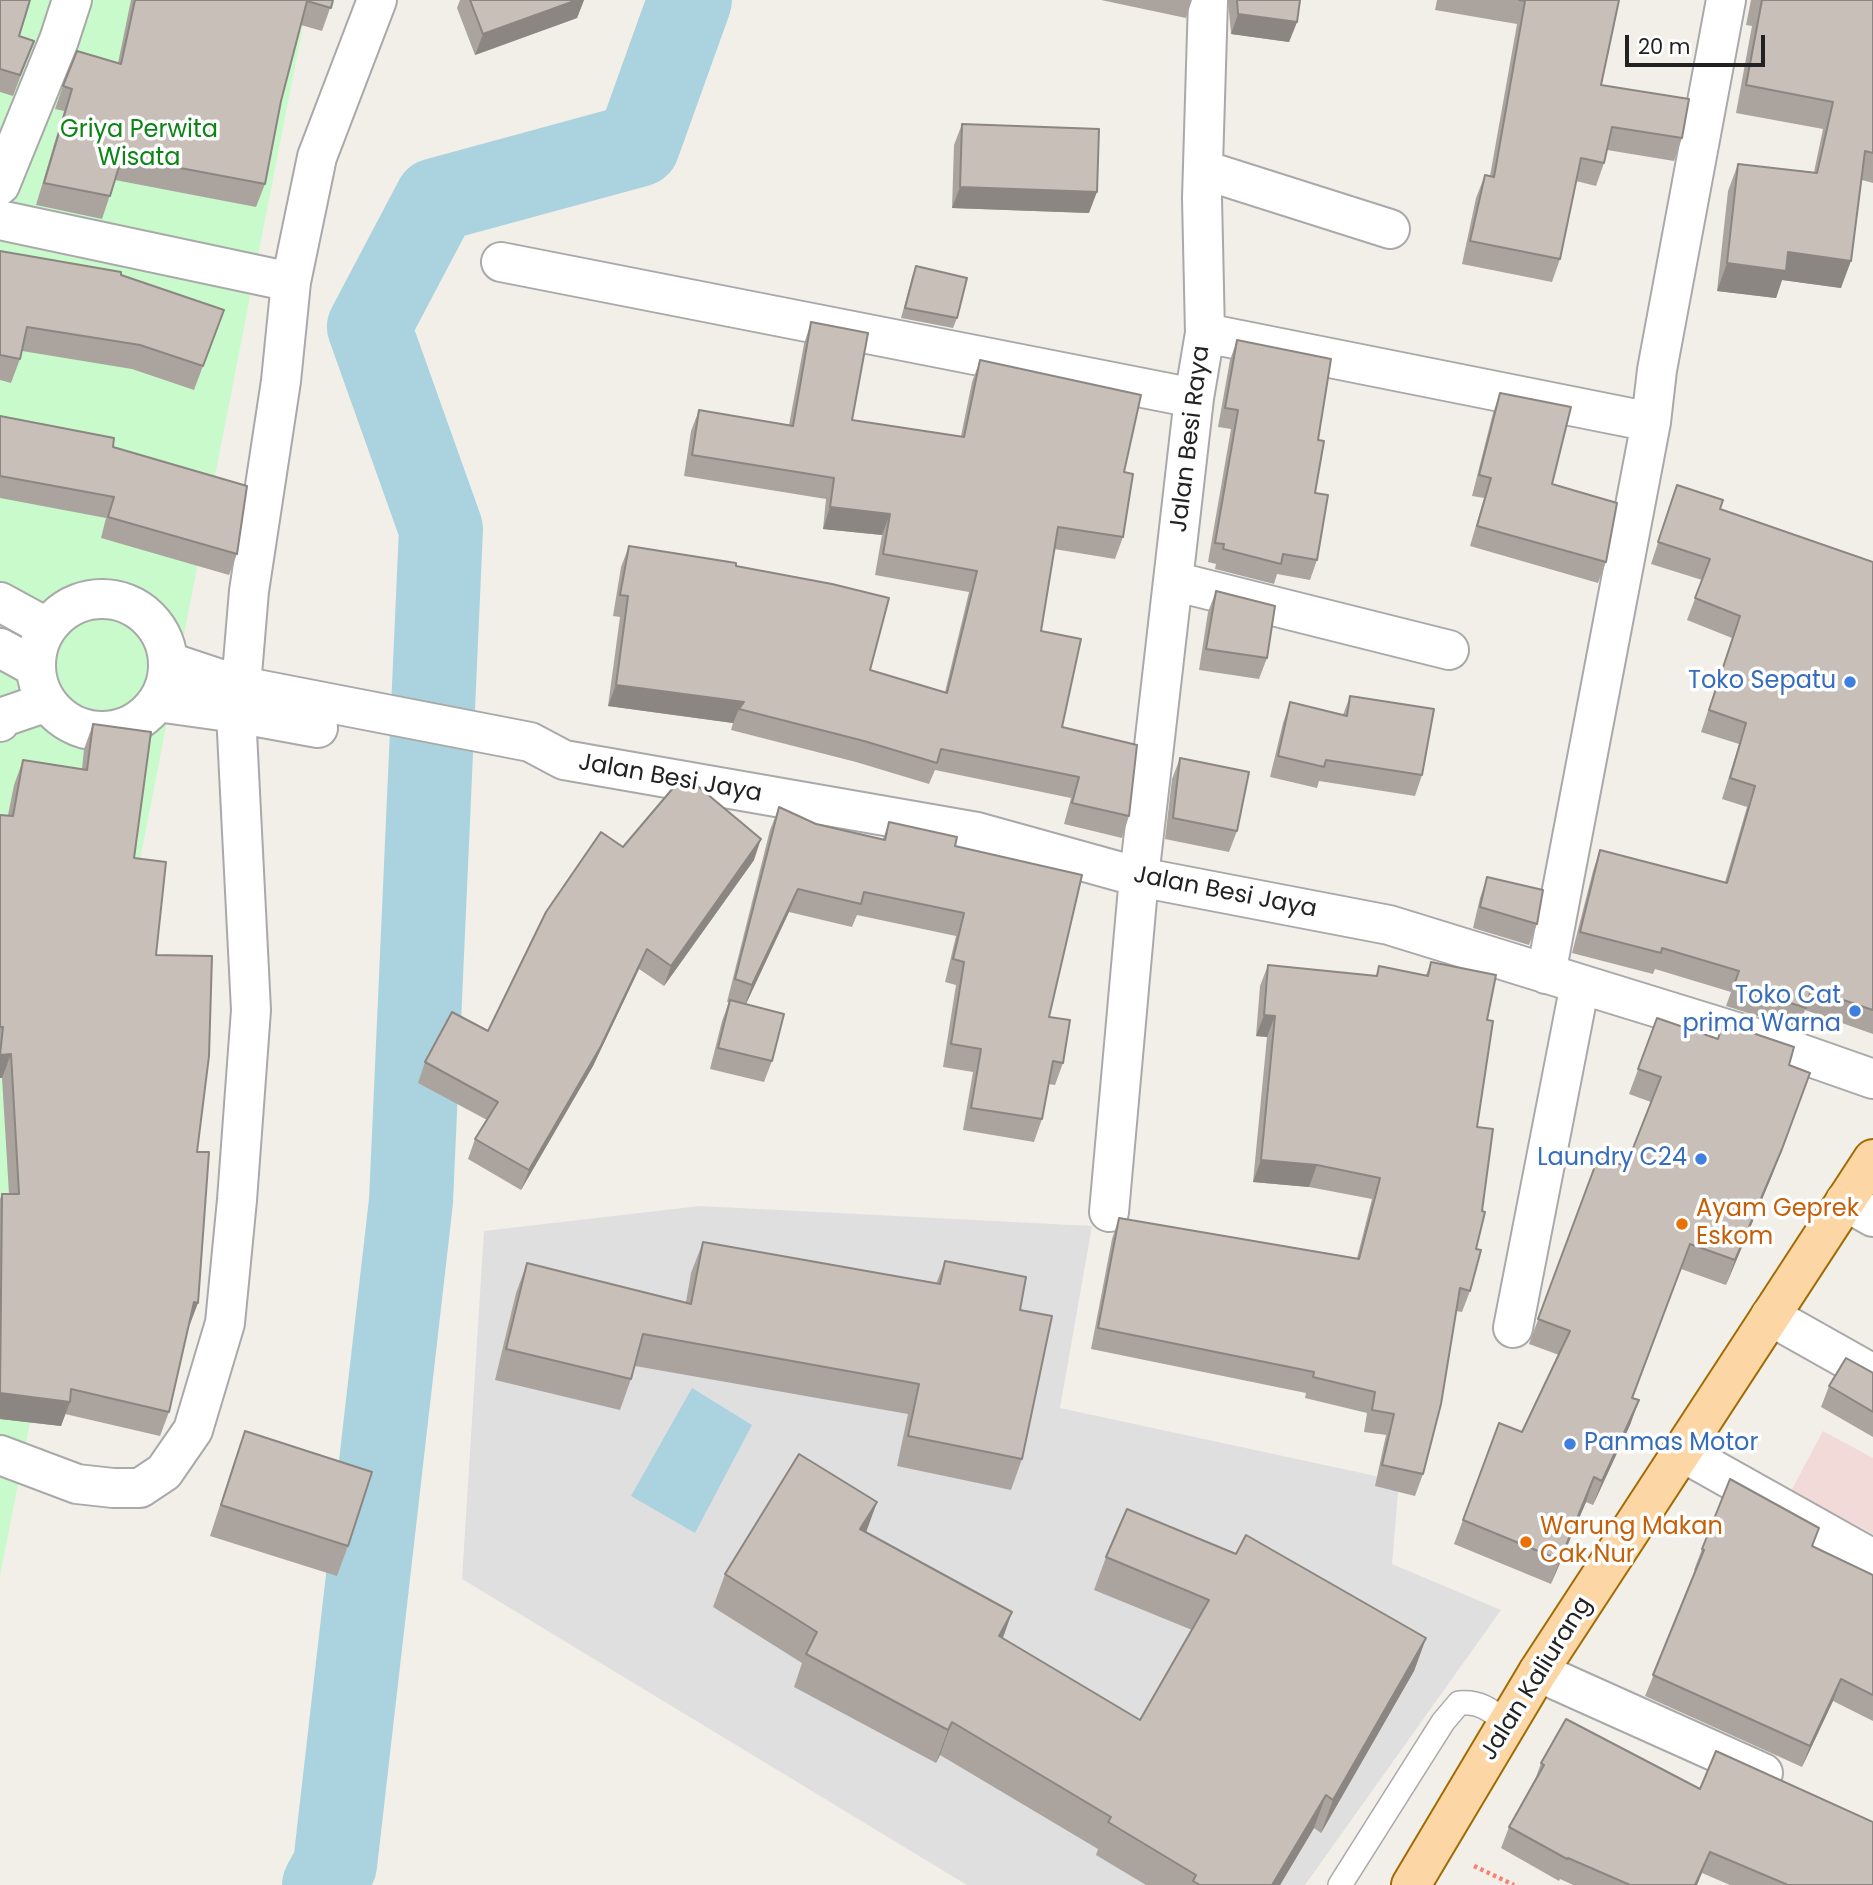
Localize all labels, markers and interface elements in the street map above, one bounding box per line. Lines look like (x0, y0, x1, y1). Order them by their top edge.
scale bar (1628, 21, 1768, 65)
text: 20 m (1638, 32, 1691, 61)
park label: Griya Perwita Wisata (60, 117, 218, 173)
street label: Jalan Besi Raya (1165, 344, 1217, 534)
place label: Toko Sepatu (1688, 668, 1836, 696)
marker: Toko Sepatu (1842, 674, 1858, 690)
street label: Jalan Besi Jaya (576, 749, 764, 809)
street label: Jalan Besi Jaya (1131, 861, 1319, 925)
place label: Toko Cat prima Warna (1682, 983, 1841, 1039)
marker: Toko Cat prima Warna (1847, 1003, 1863, 1019)
place label: Laundry C24 (1537, 1145, 1687, 1173)
marker: Laundry C24 (1693, 1151, 1709, 1167)
place label: Ayam Geprek Eskom (1696, 1196, 1859, 1252)
marker: Ayam Geprek Eskom (1674, 1216, 1690, 1232)
place label: Panmas Motor (1584, 1430, 1758, 1458)
marker: Panmas Motor (1562, 1436, 1578, 1452)
place label: Warung Makan Cak Nur (1540, 1514, 1723, 1570)
marker: Warung Makan Cak Nur (1518, 1534, 1534, 1550)
street label: Jalan Kaliurang (1475, 1592, 1599, 1766)

